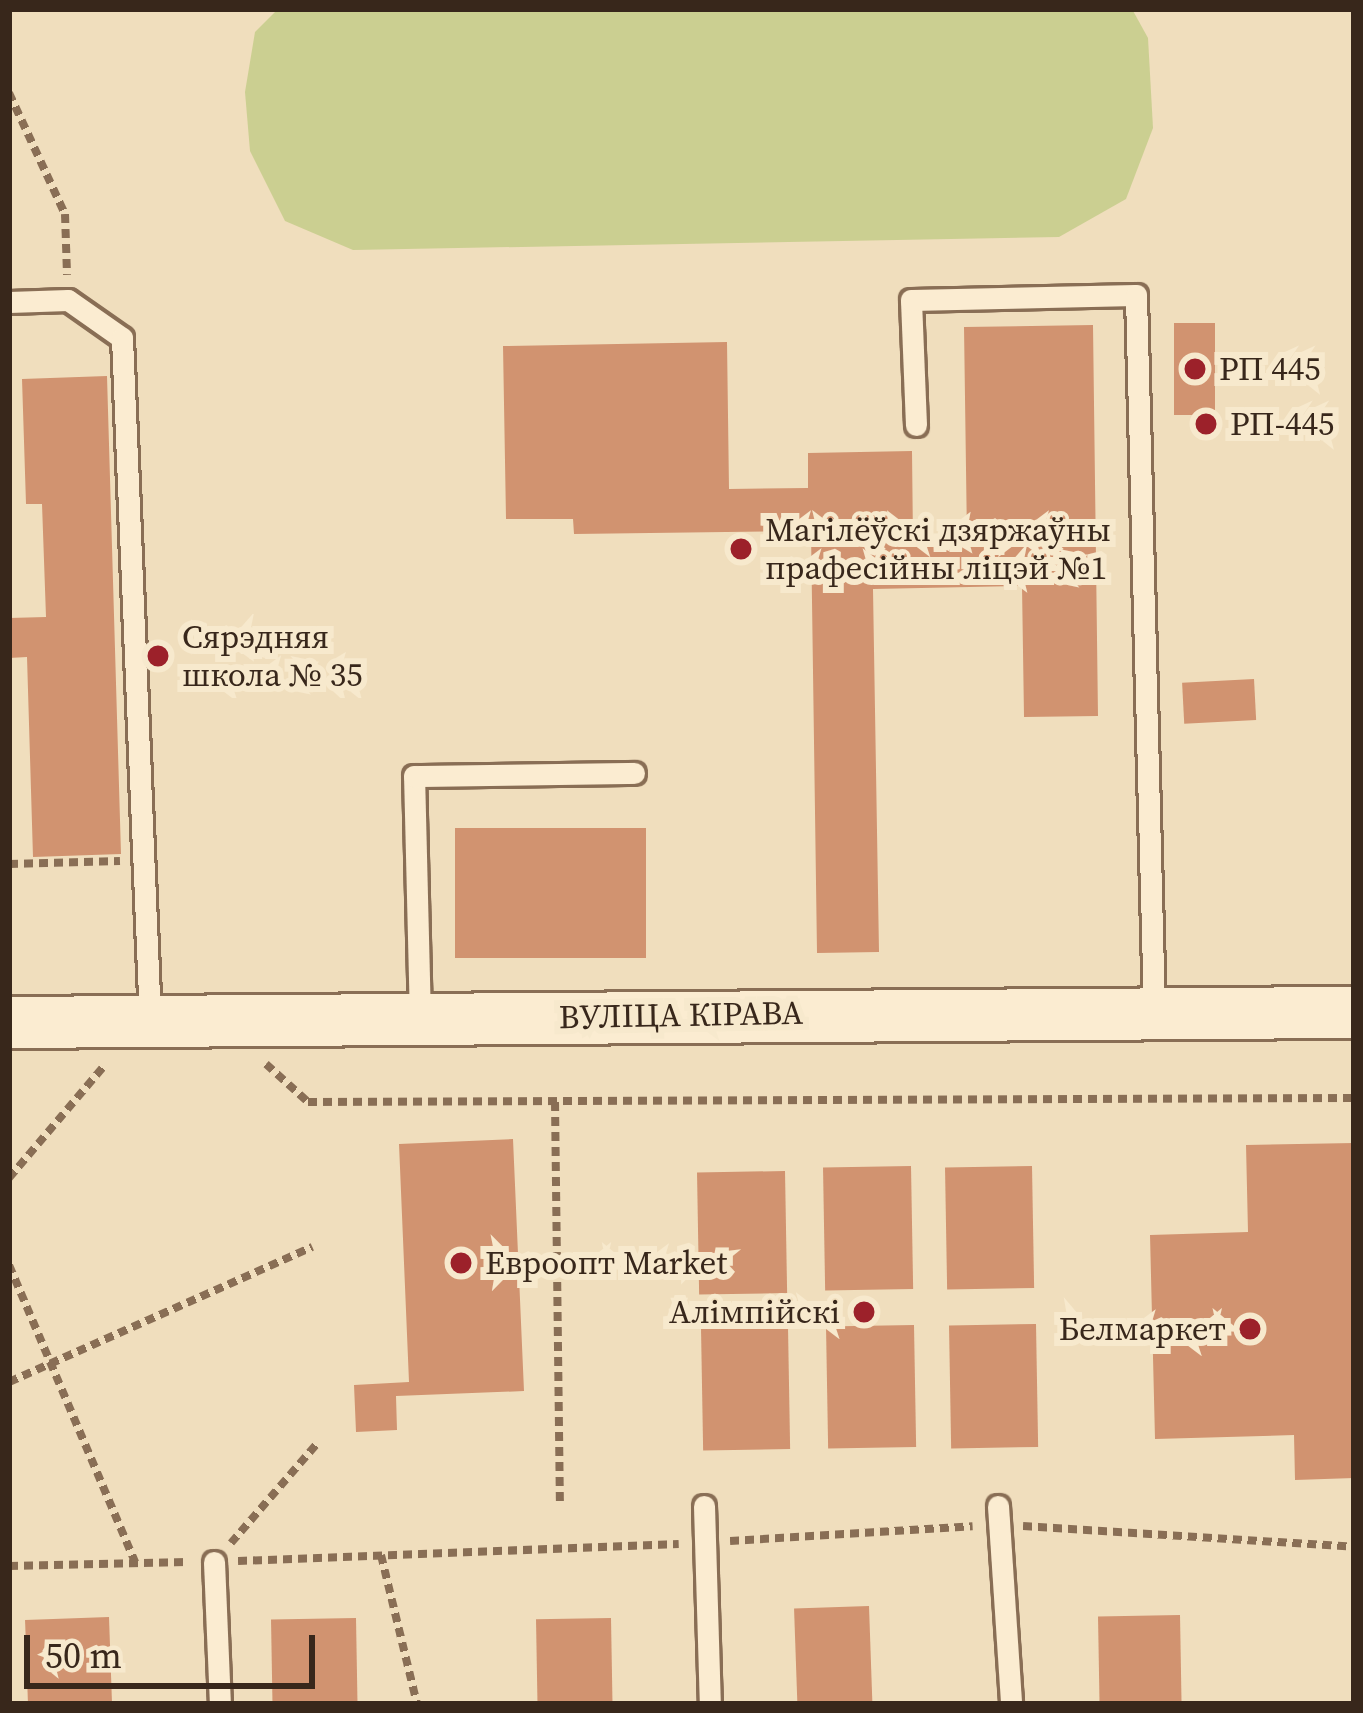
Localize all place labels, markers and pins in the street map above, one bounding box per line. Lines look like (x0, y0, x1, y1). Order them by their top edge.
place label: РП 445 (1219, 349, 1321, 389)
marker: РП 445 (1182, 356, 1208, 382)
place label: РП-445 (1230, 404, 1334, 444)
marker: РП-445 (1193, 411, 1219, 437)
place label: Магілёўскі дзяржаўны прафесійны ліцэй №1 (765, 510, 1111, 588)
marker: Магілёўскі дзяржаўны прафесійны ліцэй №1 (728, 536, 754, 562)
place label: Сярэдняя школа № 35 (182, 617, 363, 695)
marker: Сярэдняя школа № 35 (145, 643, 171, 669)
place label: Евроопт Market (485, 1243, 727, 1283)
marker: Евроопт Market (448, 1250, 474, 1276)
place label: Алімпійскі (669, 1292, 840, 1332)
marker: Алімпійскі (851, 1299, 877, 1325)
place label: Белмаркет (1059, 1309, 1226, 1349)
marker: Белмаркет (1237, 1316, 1263, 1342)

